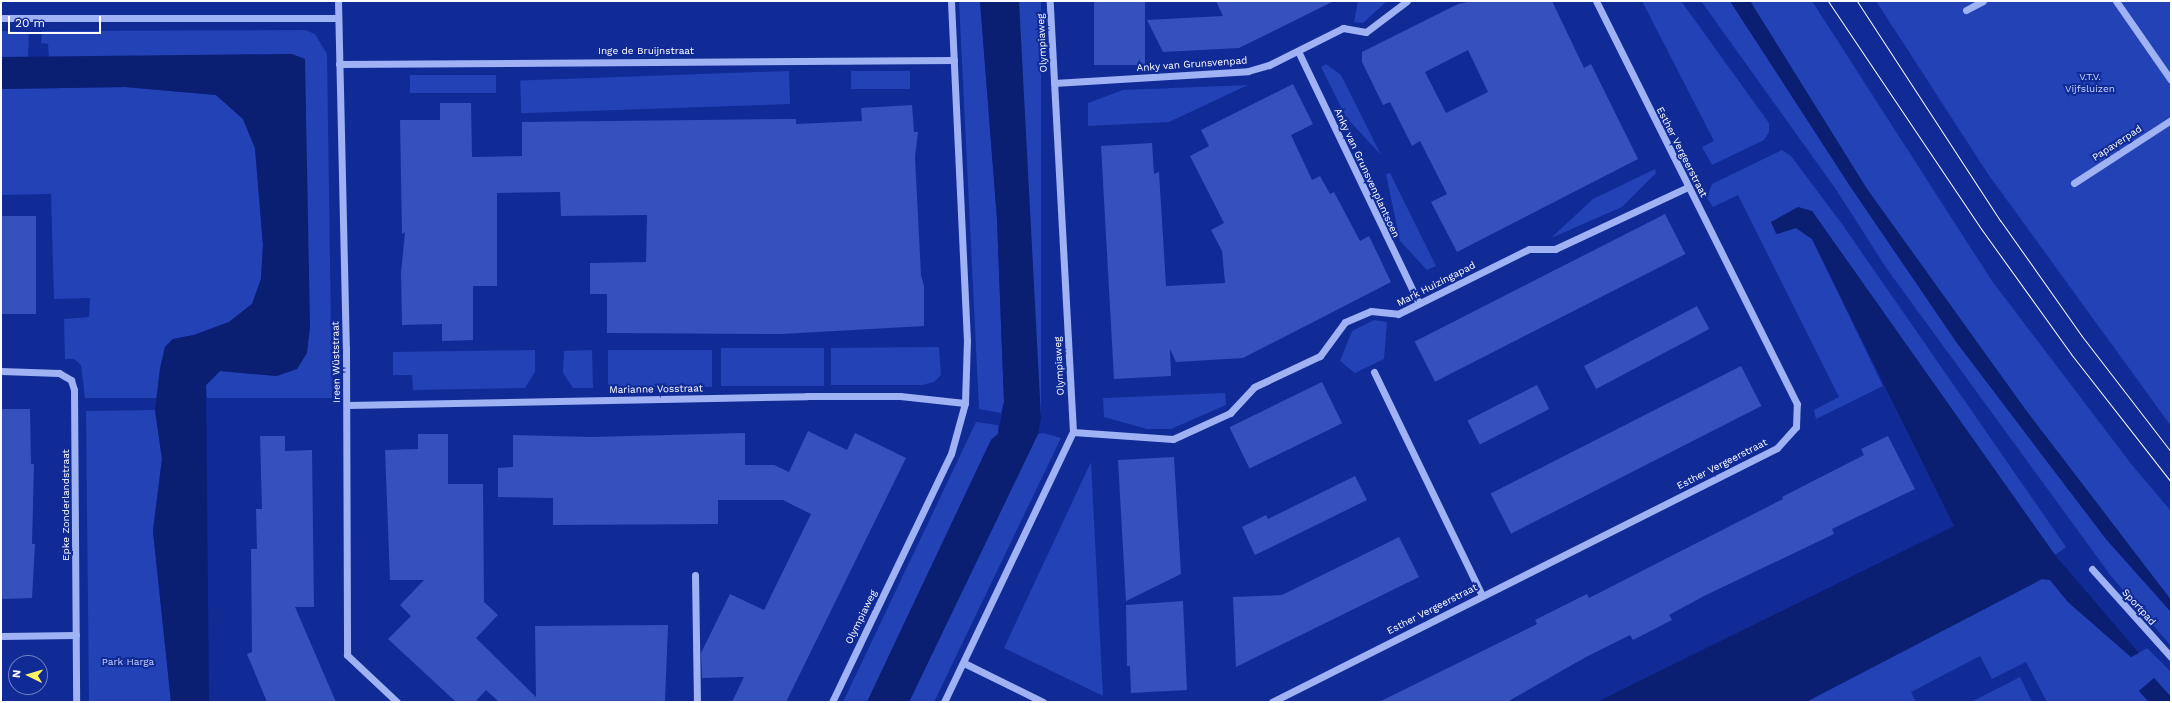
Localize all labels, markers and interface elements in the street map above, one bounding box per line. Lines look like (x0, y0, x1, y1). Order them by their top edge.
scale bar (10, 8, 103, 34)
street label: Olympiaweg (1034, 13, 1050, 73)
text: 20 m (15, 16, 45, 30)
street label: Inge de Bruijnstraat (598, 45, 694, 57)
street label: Anky van Grunsvenpad (1136, 54, 1248, 74)
park label: V.T.V. Vijfsluizen (2065, 70, 2115, 94)
street label: Esther Vergeerstraat (1654, 105, 1710, 199)
street label: Anky van Grunsvenplantsoen (1332, 106, 1402, 240)
street label: Papaverpad (2090, 123, 2144, 163)
street label: Mark Huizingapad (1395, 259, 1477, 309)
street label: Ireen Wüststraat (329, 321, 343, 403)
street label: Olympiaweg (1051, 336, 1067, 396)
street label: Marianne Vosstraat (609, 382, 703, 396)
street label: Esther Vergeerstraat (1675, 436, 1769, 492)
street label: Epke Zonderlandstraat (60, 449, 72, 561)
street label: Esther Vergeerstraat (1385, 581, 1479, 637)
street label: Sportpad (2120, 586, 2158, 628)
street label: Olympiaweg (843, 588, 879, 646)
north arrow (8, 655, 48, 695)
park label: Park Harga (102, 656, 154, 668)
text: N (10, 669, 23, 679)

